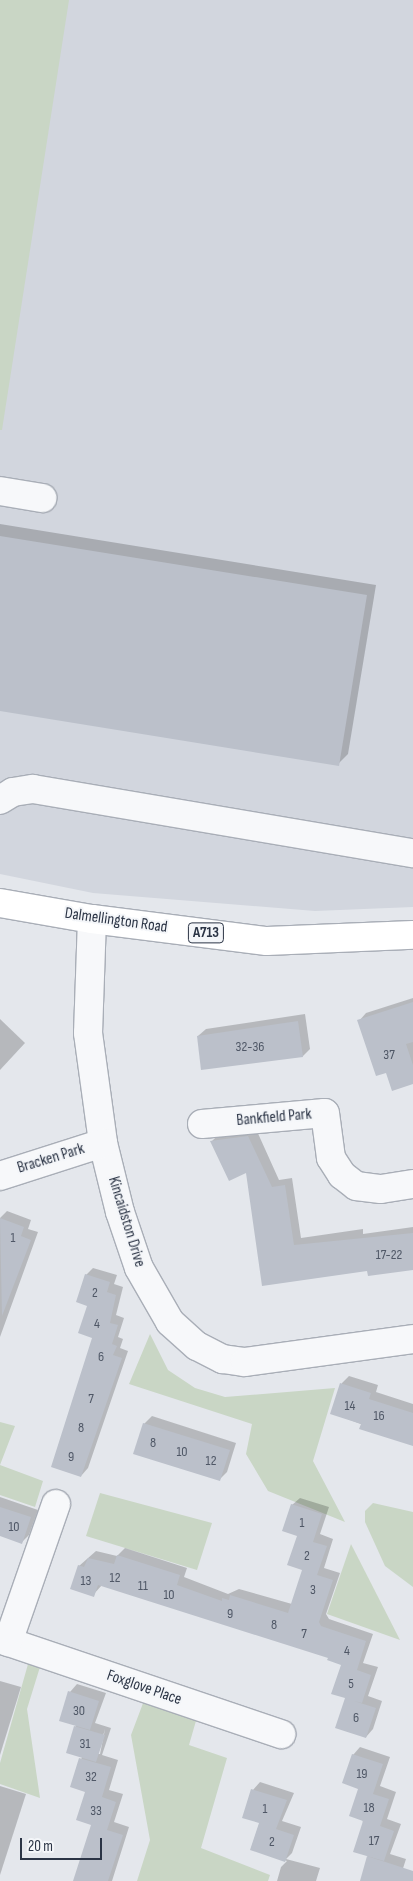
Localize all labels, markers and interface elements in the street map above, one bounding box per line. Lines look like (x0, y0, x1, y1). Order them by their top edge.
street label: Dalmellington Road (63, 904, 169, 938)
road number: A713 (187, 920, 225, 946)
house number: 32-36 (236, 1039, 264, 1055)
house number: 37 (383, 1047, 395, 1063)
street label: Bankfield Park (236, 1105, 312, 1131)
street label: Bracken Park (15, 1140, 87, 1178)
street label: Kincaidston Drive (103, 1174, 149, 1270)
house number: 1 (11, 1230, 15, 1246)
house number: 17-22 (376, 1247, 402, 1263)
house number: 2 (92, 1285, 98, 1301)
house number: 4 (94, 1316, 100, 1332)
house number: 6 (98, 1349, 104, 1365)
house number: 7 (88, 1391, 94, 1407)
house number: 14 (345, 1398, 355, 1414)
house number: 16 (373, 1408, 385, 1424)
house number: 8 (78, 1420, 84, 1436)
house number: 8 (150, 1435, 156, 1451)
house number: 10 (176, 1444, 188, 1460)
house number: 9 (68, 1449, 74, 1465)
house number: 12 (206, 1453, 216, 1469)
house number: 1 (300, 1515, 304, 1531)
house number: 10 (8, 1519, 20, 1535)
house number: 2 (304, 1548, 310, 1564)
house number: 12 (110, 1570, 120, 1586)
house number: 13 (81, 1573, 91, 1589)
house number: 11 (138, 1578, 148, 1594)
house number: 3 (310, 1582, 316, 1598)
house number: 10 (163, 1587, 175, 1603)
house number: 9 (227, 1606, 233, 1622)
house number: 8 (271, 1617, 277, 1633)
house number: 7 (301, 1626, 307, 1642)
house number: 4 (344, 1643, 350, 1659)
street label: Foxglove Place (104, 1666, 184, 1710)
house number: 5 (348, 1676, 354, 1692)
house number: 30 (73, 1703, 85, 1719)
house number: 6 (353, 1710, 359, 1726)
house number: 31 (80, 1736, 90, 1752)
house number: 19 (356, 1766, 368, 1782)
house number: 32 (85, 1769, 97, 1785)
house number: 18 (363, 1800, 375, 1816)
house number: 1 (263, 1801, 267, 1817)
house number: 33 (90, 1803, 102, 1819)
scale bar (22, 1828, 105, 1860)
house number: 17 (369, 1833, 379, 1849)
house number: 2 (269, 1834, 275, 1850)
text: 20 m (28, 1837, 53, 1856)

